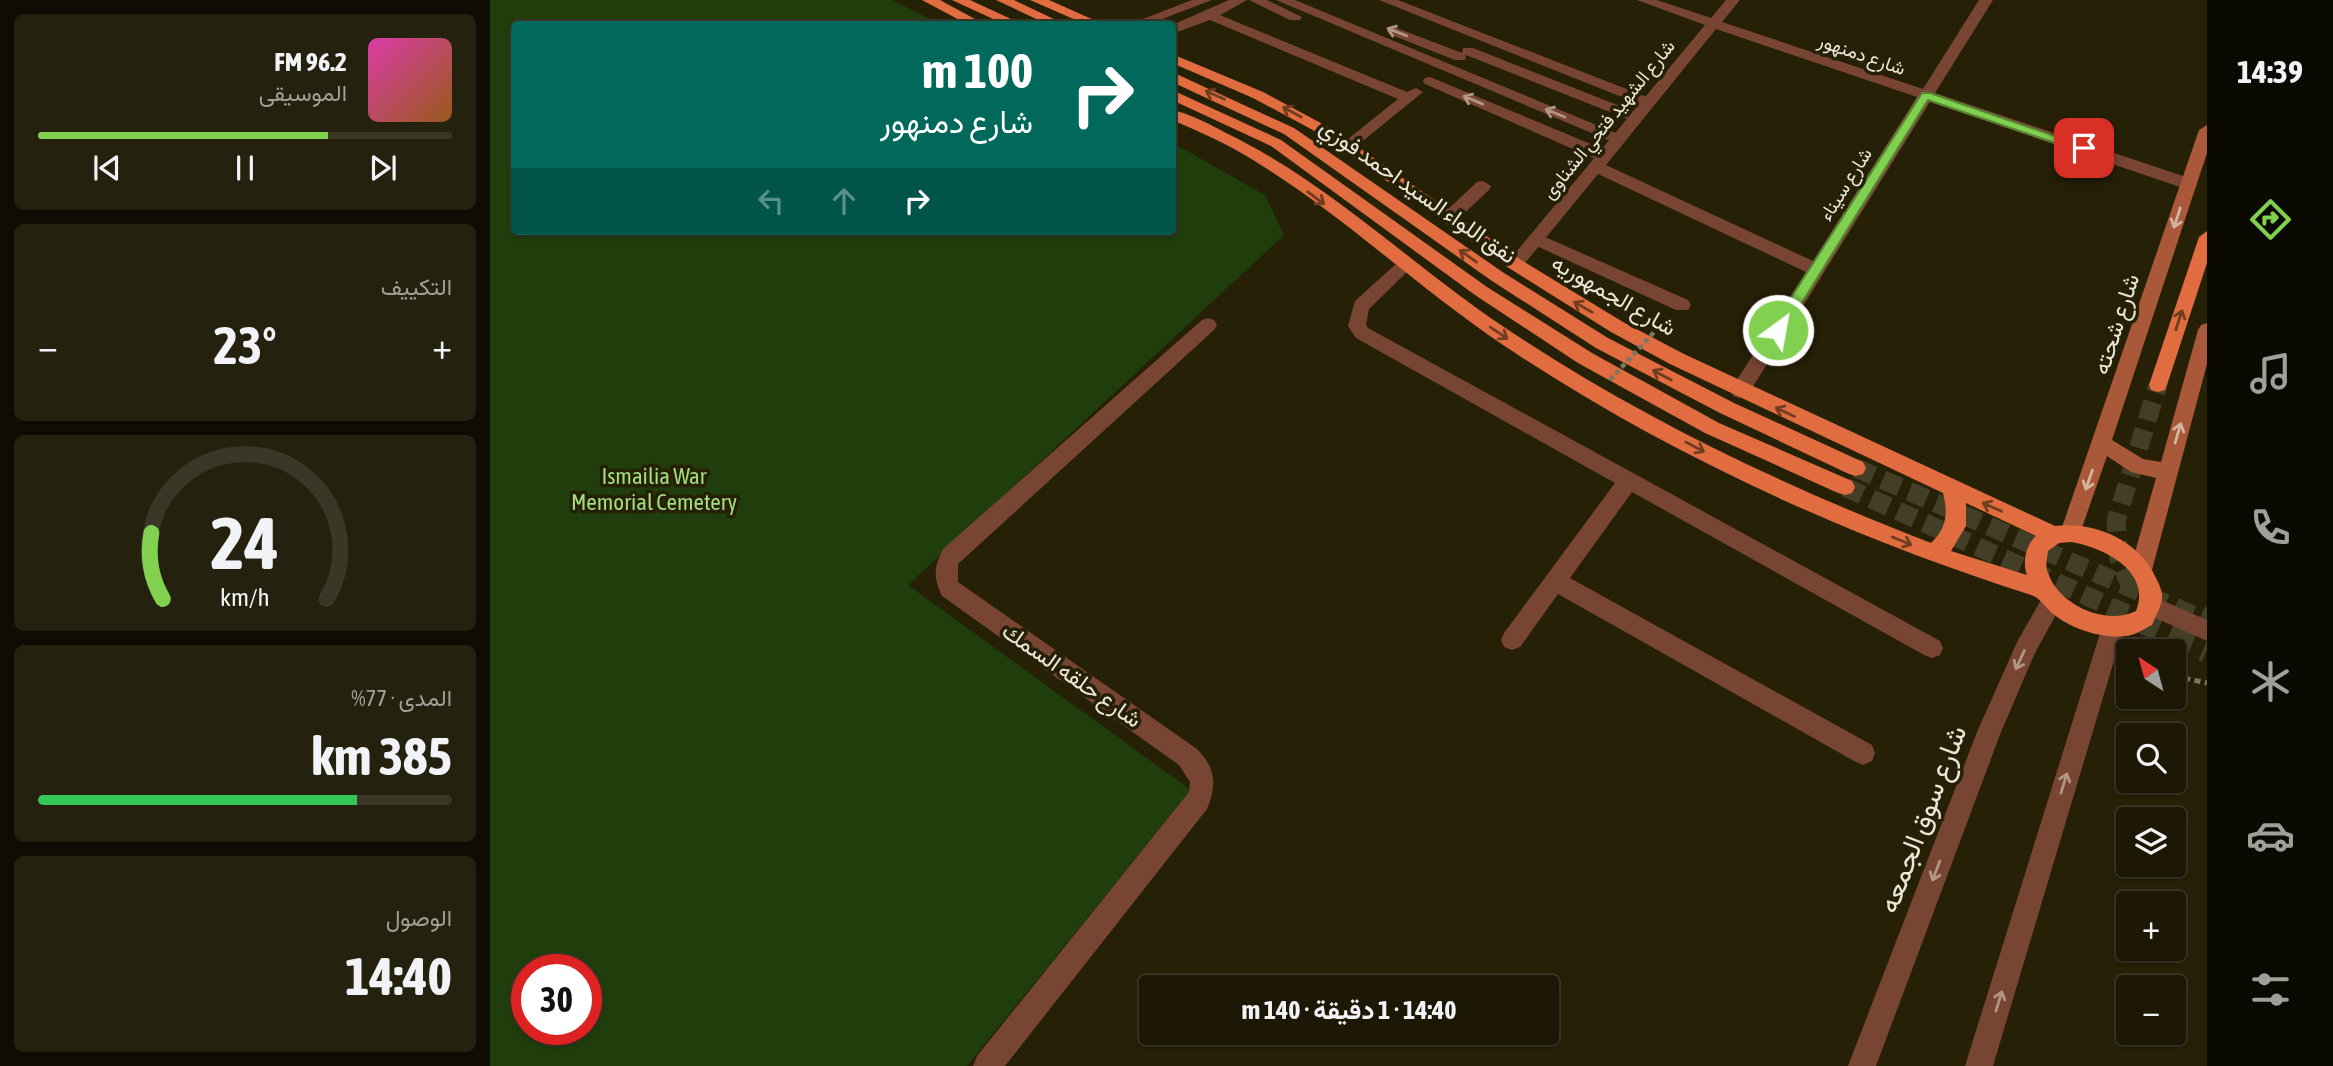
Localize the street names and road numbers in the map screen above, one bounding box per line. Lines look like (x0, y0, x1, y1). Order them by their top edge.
street label: شارع دمنهور (1814, 28, 1909, 81)
street label: شارع الشهيد فتحي الشناوى (1537, 35, 1683, 206)
street label: نفق اللواء السيد احمد فوزي (1311, 113, 1521, 274)
street label: شارع سيناء (1814, 143, 1878, 226)
street label: شارع الجمهوريه (1546, 249, 1681, 344)
street label: شارع شحته (2088, 271, 2147, 378)
street label: شارع حلقه السمك (996, 617, 1147, 735)
street label: شارع سوق الجمعه (1872, 721, 1975, 918)

